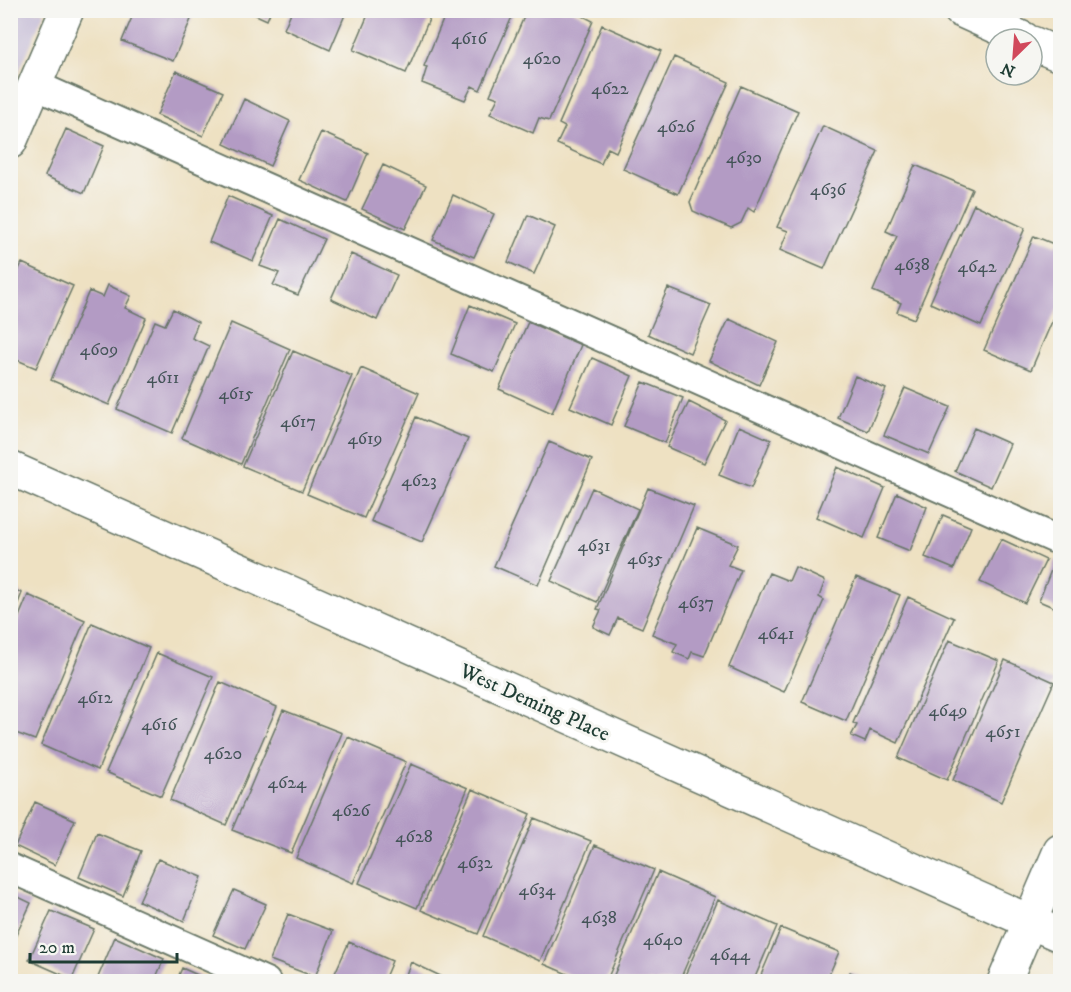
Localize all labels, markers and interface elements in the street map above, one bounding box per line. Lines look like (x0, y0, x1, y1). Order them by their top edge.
north arrow (984, 27, 1044, 87)
house number: 4616 (451, 28, 487, 50)
house number: 4620 (523, 48, 561, 70)
text: N (998, 58, 1018, 82)
house number: 4622 (591, 78, 629, 100)
house number: 4626 (657, 116, 696, 138)
house number: 4630 (726, 147, 762, 169)
house number: 4636 (810, 179, 847, 201)
house number: 4638 (894, 254, 930, 276)
house number: 4642 (958, 256, 997, 278)
house number: 4609 (80, 339, 118, 361)
house number: 4611 (147, 367, 179, 389)
house number: 4615 (218, 383, 254, 405)
house number: 4617 (280, 411, 316, 433)
house number: 4619 (347, 428, 383, 450)
house number: 4623 (401, 470, 437, 492)
house number: 4631 (577, 535, 611, 557)
house number: 4635 (627, 548, 663, 570)
house number: 4637 (678, 592, 714, 614)
house number: 4641 (758, 623, 794, 645)
street label: West Deming Place (455, 658, 614, 748)
house number: 4612 (77, 687, 113, 709)
house number: 4649 (928, 700, 968, 722)
house number: 4616 (141, 714, 177, 736)
house number: 4651 (985, 721, 1021, 743)
house number: 4620 (204, 743, 242, 765)
house number: 4624 (268, 772, 307, 794)
house number: 4626 (332, 800, 371, 822)
house number: 4628 (395, 826, 433, 848)
house number: 4632 (457, 852, 493, 874)
house number: 4634 (519, 879, 556, 901)
house number: 4638 (581, 907, 617, 929)
scale bar (30, 926, 177, 964)
house number: 4640 (643, 929, 683, 951)
text: 20 m (39, 937, 75, 959)
house number: 4644 (710, 944, 751, 966)

